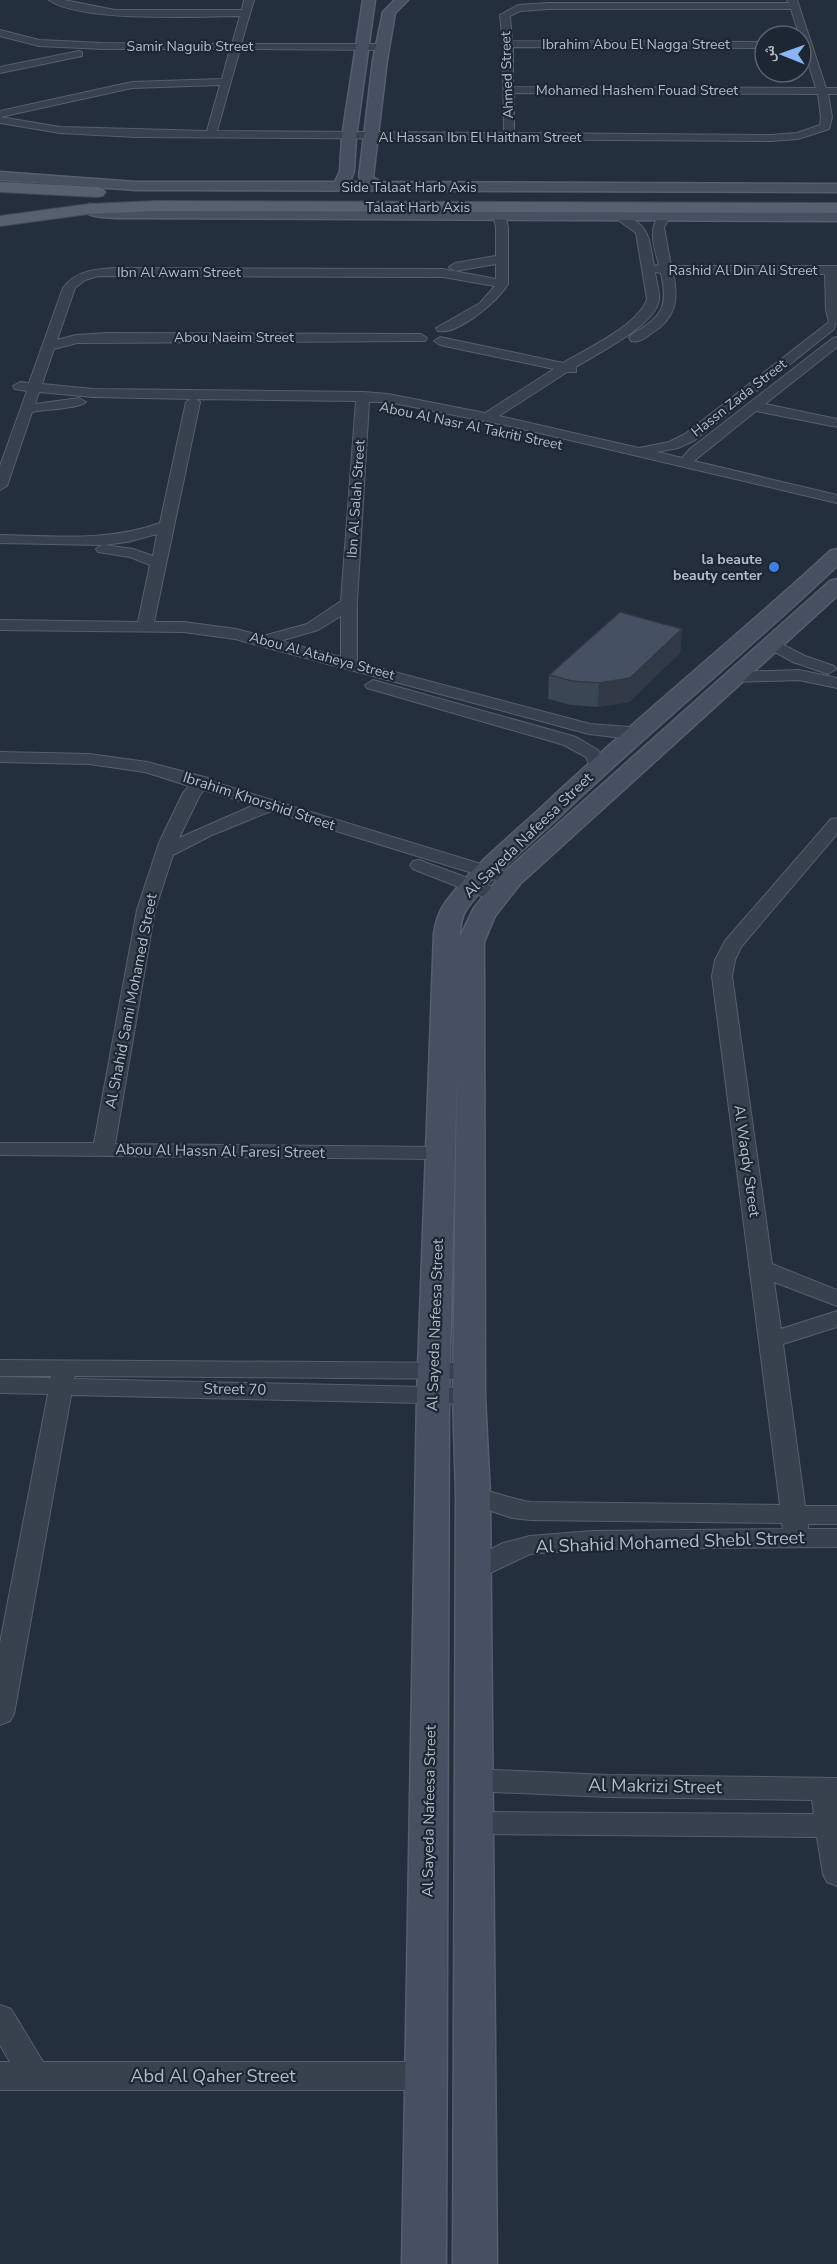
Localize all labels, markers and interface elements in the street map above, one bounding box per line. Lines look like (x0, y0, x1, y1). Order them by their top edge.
north arrow (753, 24, 813, 84)
street label: Ahmed Street (496, 31, 518, 119)
street label: Ibrahim Abou El Nagga Street (542, 35, 730, 54)
street label: Samir Naguib Street (127, 37, 254, 56)
text: ش (758, 45, 780, 62)
street label: Mohamed Hashem Fouad Street (536, 81, 738, 100)
street label: Al Hassan Ibn El Haitham Street (378, 128, 582, 147)
street label: Side Talaat Harb Axis (341, 178, 477, 197)
street label: Talaat Harb Axis (366, 198, 470, 217)
street label: Rashid Al Din Ali Street (669, 261, 818, 280)
street label: Ibn Al Awam Street (117, 263, 241, 282)
street label: Abou Naeim Street (174, 328, 294, 347)
street label: Hassn Zada Street (687, 355, 791, 441)
street label: Abou Al Nasr Al Takriti Street (378, 397, 564, 455)
street label: Ibn Al Salah Street (342, 439, 370, 559)
place label: la beaute beauty center (673, 550, 763, 585)
marker: la beaute beauty center (767, 560, 781, 574)
street label: Abou Al Ataheya Street (247, 627, 397, 685)
street label: Ibrahim Khorshid Street (180, 767, 338, 835)
street label: Al Sayeda Nafeesa Street (459, 767, 597, 902)
street label: Al Shahid Sami Mohamed Street (100, 891, 162, 1110)
street label: Al Waqdy Street (729, 1104, 765, 1219)
street label: Abou Al Hassn Al Faresi Street (115, 1139, 326, 1163)
street label: Al Sayeda Nafeesa Street (422, 1238, 448, 1411)
street label: Street 70 (203, 1378, 267, 1400)
street label: Al Shahid Mohamed Shebl Street (535, 1525, 806, 1559)
street label: Al Sayeda Nafeesa Street (417, 1724, 441, 1897)
street label: Al Makrizi Street (588, 1773, 723, 1799)
street label: Abd Al Qaher Street (130, 2064, 296, 2088)

